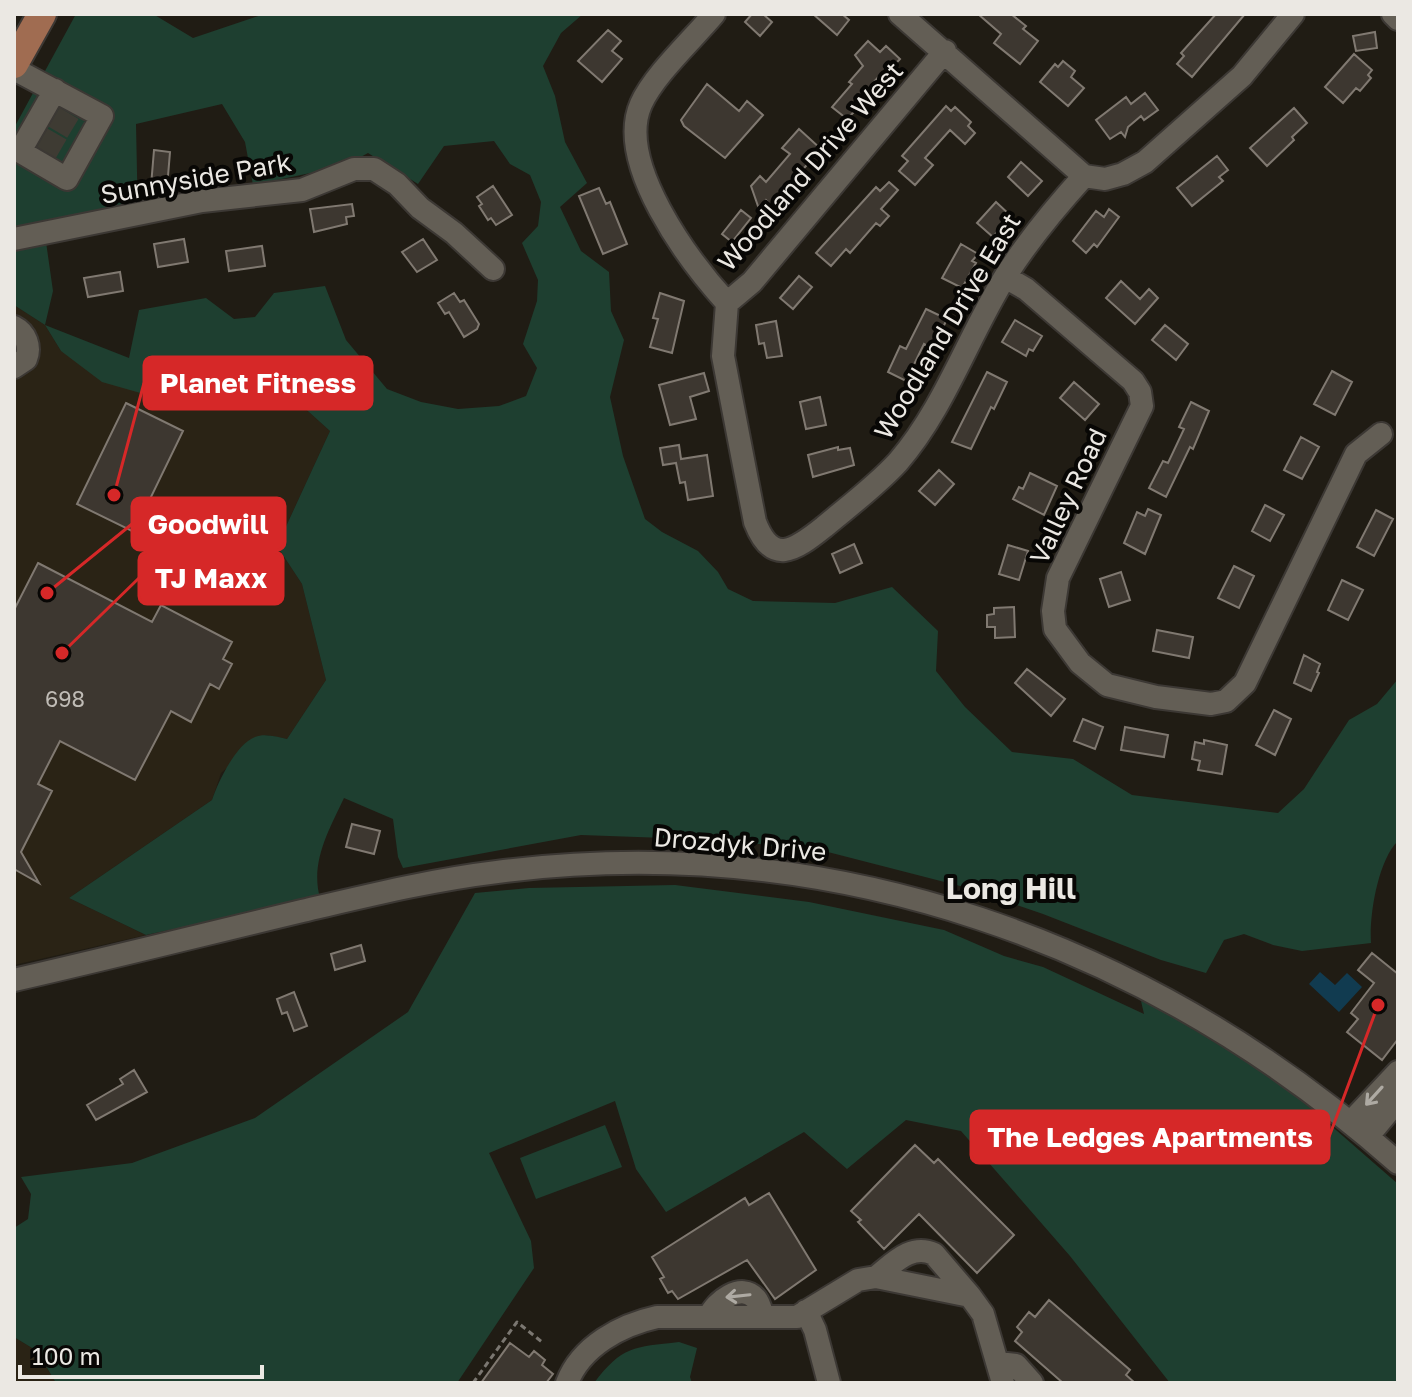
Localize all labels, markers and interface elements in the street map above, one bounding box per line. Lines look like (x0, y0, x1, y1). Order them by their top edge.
street label: Woodland Drive West (711, 55, 909, 277)
street label: Sunnyside Park (98, 146, 294, 210)
street label: Woodland Drive East (867, 207, 1027, 445)
callout: Planet Fitness (144, 357, 372, 409)
text: Planet Fitness (160, 366, 356, 399)
street label: Valley Road (1023, 423, 1113, 569)
callout: Goodwill (132, 498, 285, 550)
text: Goodwill (147, 507, 269, 540)
callout: TJ Maxx (139, 552, 283, 604)
text: TJ Maxx (155, 561, 267, 594)
house number: 698 (45, 685, 85, 712)
street label: Drozdyk Drive (652, 821, 828, 867)
district label: Long Hill (946, 870, 1076, 906)
one-way arrow (1365, 1086, 1383, 1106)
callout: The Ledges Apartments (971, 1111, 1329, 1163)
text: The Ledges Apartments (987, 1120, 1313, 1153)
one-way arrow (726, 1289, 752, 1304)
scale bar (20, 1329, 262, 1379)
text: 100 m (32, 1341, 101, 1370)

